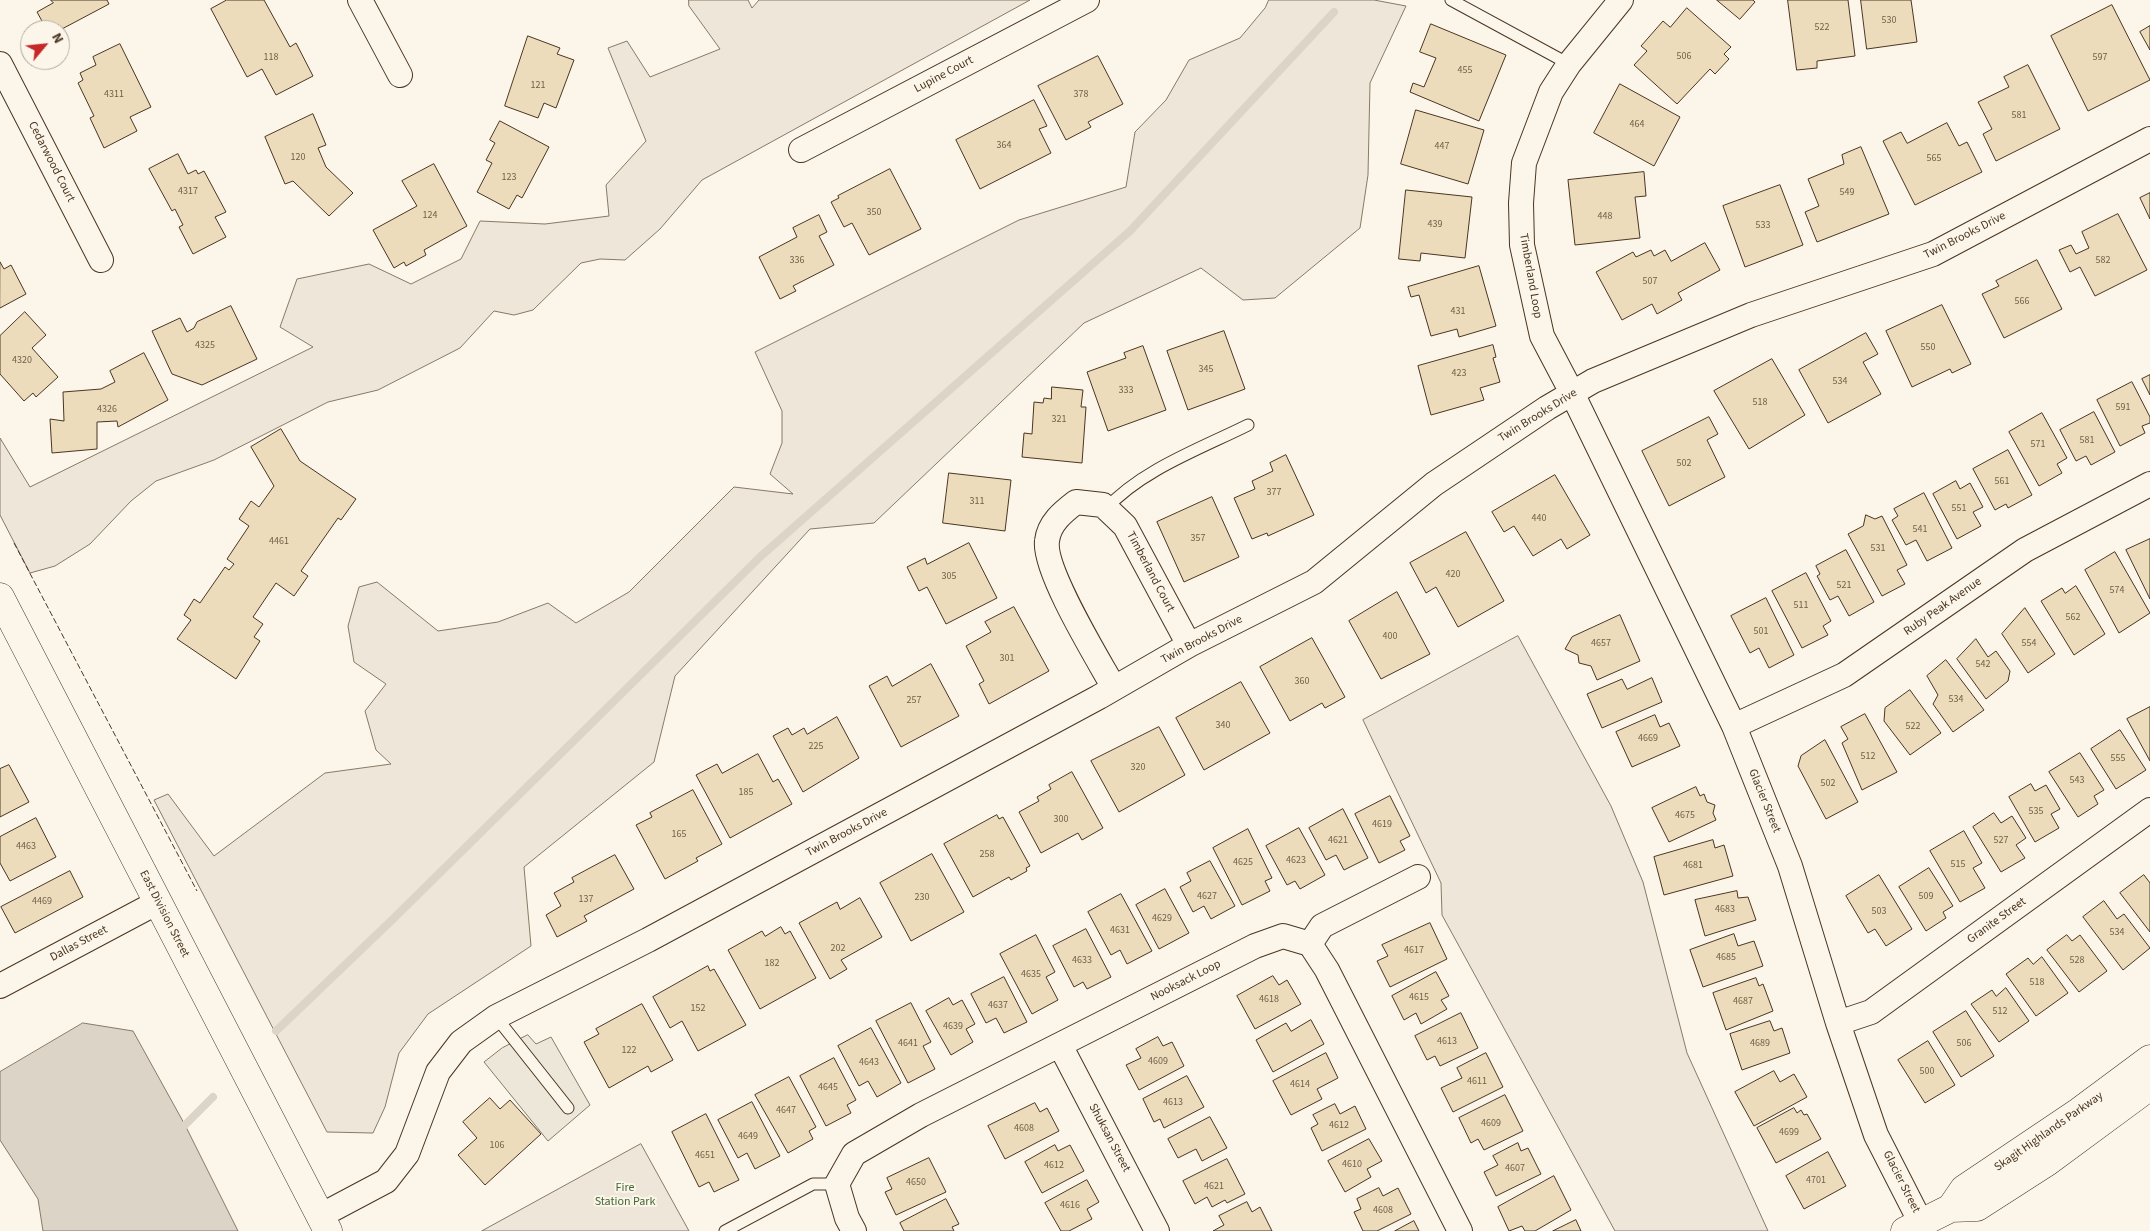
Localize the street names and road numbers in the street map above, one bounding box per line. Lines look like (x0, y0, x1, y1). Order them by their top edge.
street label: Lupine Court (912, 53, 976, 97)
street label: Cedarwood Court (24, 119, 78, 205)
street label: Twin Brooks Drive (1922, 209, 2008, 263)
street label: Timberland Loop (1515, 232, 1545, 320)
street label: Twin Brooks Drive (1496, 386, 1580, 446)
street label: Timberland Court (1123, 529, 1177, 615)
street label: Ruby Peak Avenue (1901, 575, 1985, 639)
street label: Twin Brooks Drive (1159, 613, 1245, 667)
street label: Glacier Street (1745, 767, 1783, 835)
street label: Twin Brooks Drive (804, 806, 890, 860)
street label: East Division Street (136, 868, 192, 960)
street label: Granite Street (1965, 895, 2029, 947)
street label: Dallas Street (48, 923, 110, 965)
street label: Nooksack Loop (1148, 957, 1224, 1005)
street label: Skagit Highlands Parkway (1992, 1089, 2106, 1175)
street label: Shuksan Street (1085, 1101, 1133, 1175)
street label: Glacier Street (1879, 1149, 1923, 1215)

